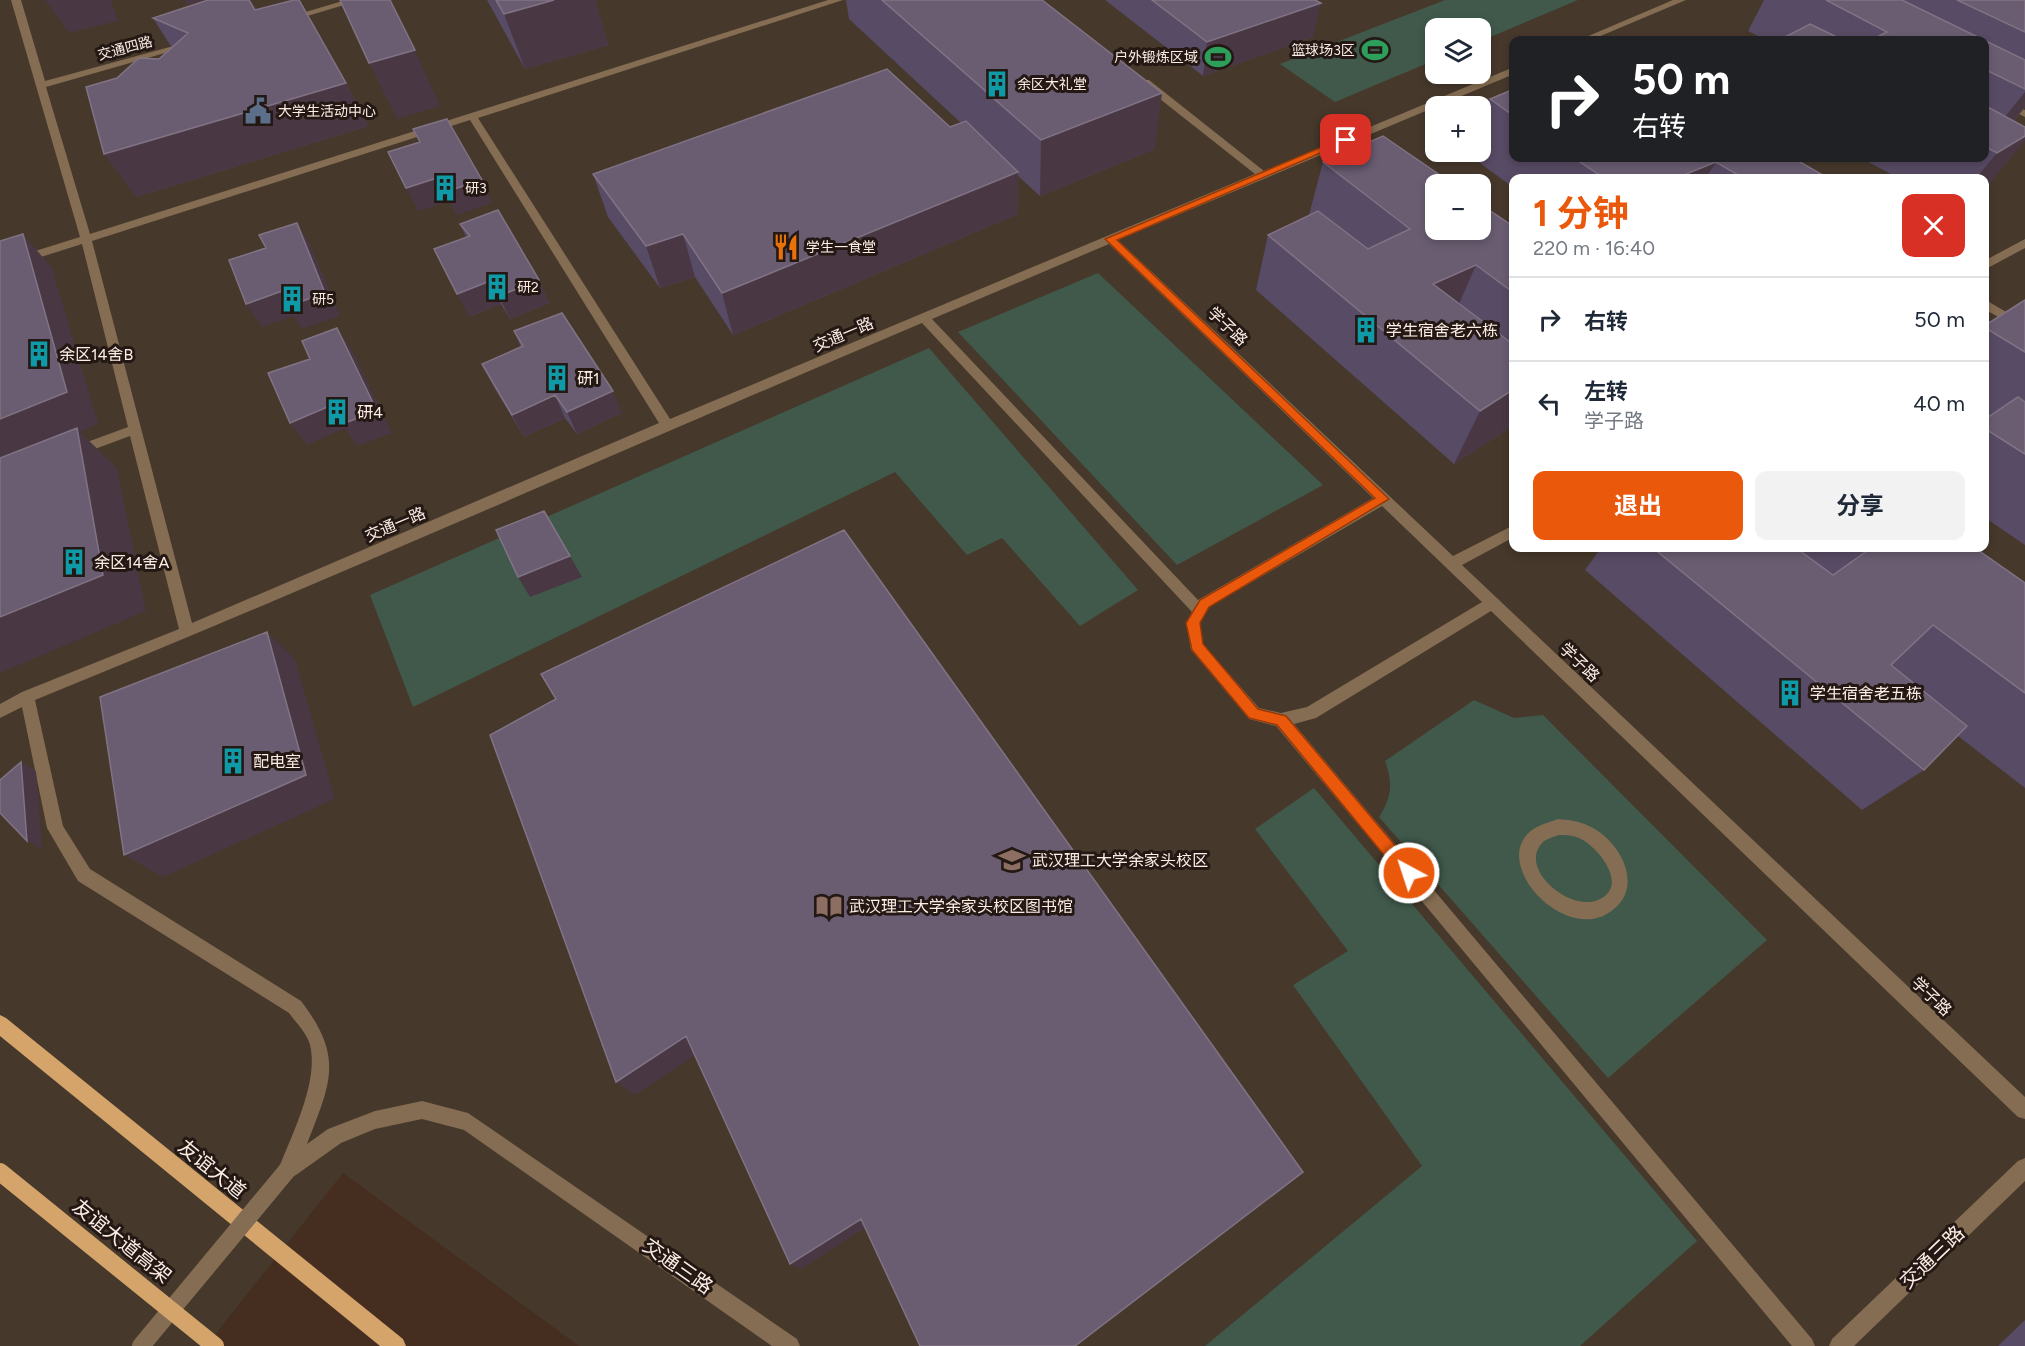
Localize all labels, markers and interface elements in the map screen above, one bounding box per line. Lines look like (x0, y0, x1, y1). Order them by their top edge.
map controls (1425, 18, 1491, 240)
button: layers (1425, 18, 1491, 84)
street label: 交通四路 (96, 33, 154, 64)
sports icon: 篮球场3区 (1360, 35, 1390, 65)
sports icon: 户外锻炼区域 (1203, 42, 1233, 72)
place label: 篮球场3区 (1291, 42, 1355, 59)
place label: 户外锻炼区域 (1114, 49, 1198, 66)
text: 50 m (1632, 54, 1730, 105)
icon: right (1533, 60, 1611, 138)
building icon: 余区大礼堂 (982, 69, 1012, 99)
place label: 余区大礼堂 (1017, 76, 1087, 93)
public building icon: 大学生活动中心 (243, 96, 273, 126)
button: + (1425, 96, 1491, 162)
place label: 大学生活动中心 (278, 103, 376, 120)
text: 右转 (1632, 110, 1686, 143)
pin (1320, 114, 1371, 165)
icon: arrive (1329, 123, 1362, 156)
building icon: 研3 (430, 173, 460, 203)
button: − (1425, 174, 1491, 240)
place label: 研3 (465, 180, 487, 197)
text: 1 分钟 (1533, 192, 1629, 235)
button: close (1902, 194, 1965, 257)
restaurant icon: 学生一食堂 (771, 232, 801, 262)
text: 220 m · 16:40 (1533, 236, 1655, 260)
place label: 学生一食堂 (806, 239, 876, 256)
building icon: 研2 (482, 272, 512, 302)
place label: 研2 (517, 279, 539, 296)
building icon: 研5 (277, 284, 307, 314)
place label: 研5 (312, 291, 334, 308)
street label: 学子路 (1204, 303, 1252, 350)
icon: right (1533, 303, 1566, 336)
text: 50 m (1914, 306, 1965, 333)
text: 右转 (1584, 308, 1628, 335)
street label: 交通一路 (810, 313, 876, 356)
building icon: 学生宿舍老六栋 (1351, 315, 1381, 345)
place label: 学生宿舍老六栋 (1386, 321, 1498, 340)
building icon: 余区14舍B (24, 339, 54, 369)
place label: 余区14舍B (59, 345, 134, 364)
building icon: 研1 (542, 363, 572, 393)
place label: 研1 (577, 369, 600, 388)
text: 左转 (1584, 378, 1628, 405)
icon: left (1533, 387, 1566, 420)
text: 40 m (1913, 390, 1965, 417)
building icon: 研4 (322, 397, 352, 427)
place label: 研4 (357, 403, 383, 422)
text: 学子路 (1584, 409, 1644, 433)
button: 退出 (1533, 471, 1743, 540)
button: 分享 (1755, 471, 1965, 540)
street label: 交通一路 (362, 503, 428, 546)
building icon: 余区14舍A (59, 547, 89, 577)
place label: 余区14舍A (94, 553, 170, 572)
street label: 学子路 (1556, 639, 1604, 686)
building icon: 学生宿舍老五栋 (1775, 678, 1805, 708)
place label: 学生宿舍老五栋 (1810, 684, 1922, 703)
building icon: 配电室 (218, 746, 248, 776)
place label: 配电室 (253, 752, 301, 771)
position arrow (1377, 841, 1441, 905)
school or university icon: 武汉理工大学余家头校区 (997, 845, 1027, 875)
place label: 武汉理工大学余家头校区 (1032, 851, 1208, 870)
library icon: 武汉理工大学余家头校区图书馆 (814, 891, 844, 921)
place label: 武汉理工大学余家头校区图书馆 (849, 897, 1073, 916)
street label: 学子路 (1908, 973, 1956, 1020)
street label: 友谊大道 (173, 1135, 251, 1203)
street label: 友谊大道高架 (68, 1194, 176, 1288)
street label: 交通三路 (1895, 1221, 1969, 1293)
street label: 交通三路 (638, 1233, 718, 1299)

